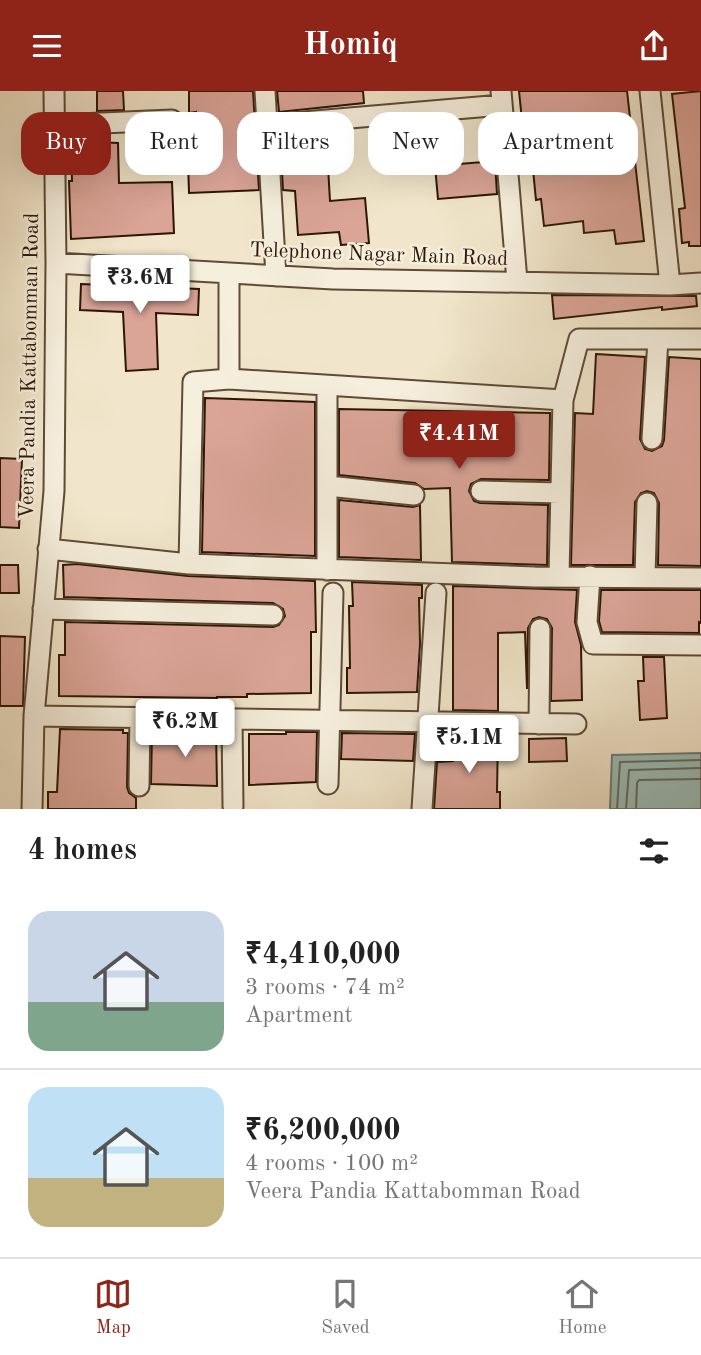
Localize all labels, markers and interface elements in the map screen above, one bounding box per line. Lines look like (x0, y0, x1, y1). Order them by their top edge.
icon: menu (28, 27, 66, 65)
icon: share (635, 27, 673, 65)
text: Homiq (303, 30, 398, 62)
chip: Buy (21, 112, 111, 175)
chip: Rent (125, 112, 223, 175)
chip: Filters (237, 112, 354, 175)
chip: New (368, 112, 464, 175)
chip: Apartment (478, 112, 638, 175)
street label: Veera Pandia Kattabomman Road (17, 213, 43, 519)
street label: Telephone Nagar Main Road (249, 240, 509, 270)
pin: ₹3.6M (91, 255, 189, 315)
text: ₹3.6M (107, 266, 173, 289)
pin: ₹4.41M (402, 411, 516, 471)
text: ₹4.41M (419, 422, 499, 445)
pin: ₹6.2M (136, 699, 234, 759)
text: ₹6.2M (152, 710, 218, 733)
pin: ₹5.1M (420, 715, 518, 775)
text: ₹5.1M (436, 726, 502, 749)
icon: filters (635, 832, 673, 870)
text: 4 homes (28, 836, 137, 866)
icon: home (84, 939, 168, 1023)
text: ₹4,410,000 (245, 940, 401, 970)
text: 3 rooms · 74 m² (245, 976, 405, 999)
text: Apartment (245, 1004, 353, 1027)
icon: home (84, 1115, 168, 1199)
text: ₹6,200,000 (245, 1116, 401, 1146)
text: 4 rooms · 100 m² (245, 1152, 418, 1175)
text: Veera Pandia Kattabomman Road (245, 1180, 581, 1203)
tab: Map (94, 1275, 132, 1340)
tab: Saved (321, 1275, 370, 1340)
tab: Home (558, 1275, 607, 1340)

